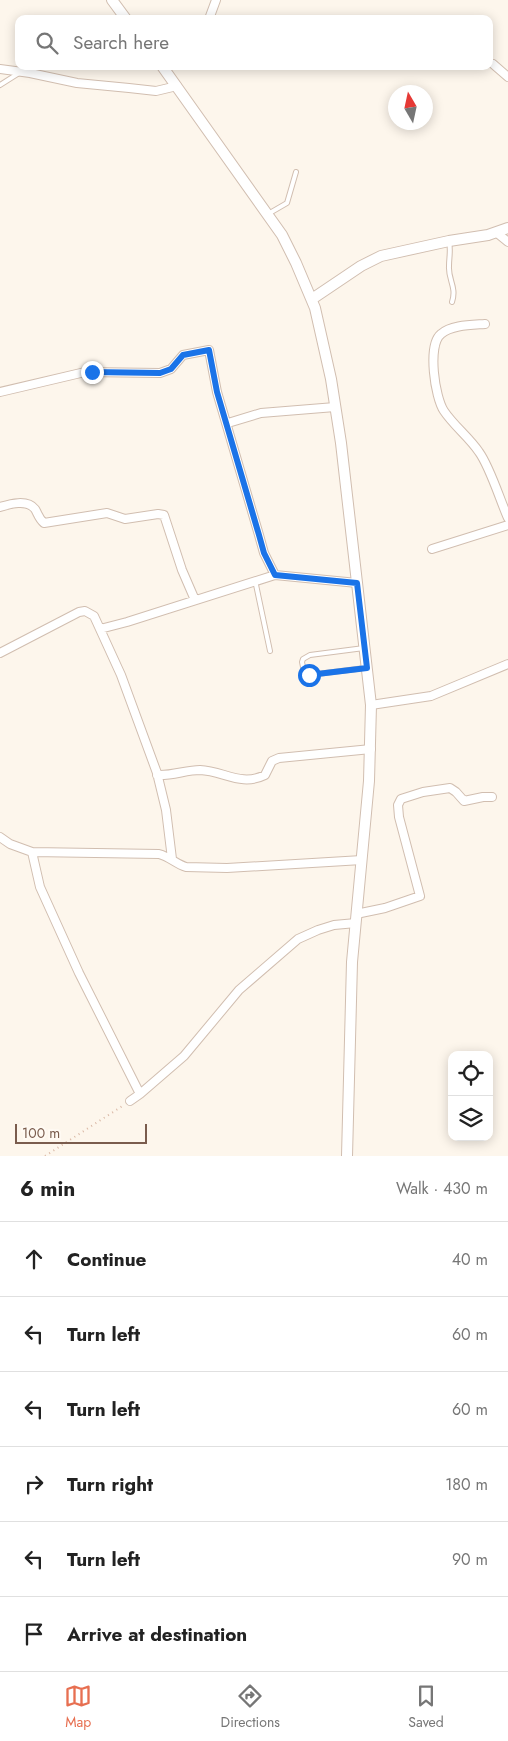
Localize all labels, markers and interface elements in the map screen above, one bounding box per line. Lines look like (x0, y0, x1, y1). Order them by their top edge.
search box (15, 15, 493, 70)
icon: search (33, 29, 61, 57)
text: Search here (73, 29, 169, 56)
north arrow (388, 85, 433, 130)
route end (81, 361, 104, 384)
route start (298, 664, 321, 687)
map controls (448, 1051, 493, 1141)
button: locate (448, 1051, 493, 1096)
button: layers (448, 1096, 493, 1141)
scale bar (15, 1121, 148, 1144)
text: 100 m (22, 1123, 60, 1143)
text: 6 min (20, 1174, 75, 1204)
text: Walk · 430 m (396, 1177, 488, 1200)
icon: ahead (20, 1245, 48, 1273)
text: Continue (67, 1246, 146, 1273)
text: 40 m (452, 1248, 488, 1271)
icon: left (20, 1320, 48, 1348)
text: Turn left (67, 1321, 140, 1348)
text: 60 m (452, 1323, 488, 1346)
icon: left (20, 1395, 48, 1423)
text: Turn left (67, 1396, 140, 1423)
text: 60 m (452, 1398, 488, 1421)
icon: right (20, 1470, 48, 1498)
text: Turn right (67, 1471, 153, 1498)
text: 180 m (445, 1473, 488, 1496)
icon: left (20, 1545, 48, 1573)
text: Turn left (67, 1546, 140, 1573)
text: 90 m (452, 1548, 488, 1571)
icon: arrive (20, 1620, 48, 1648)
text: Arrive at destination (67, 1621, 247, 1648)
tab: Map (64, 1682, 92, 1732)
tab: Directions (221, 1682, 280, 1732)
tab: Saved (408, 1682, 444, 1732)

